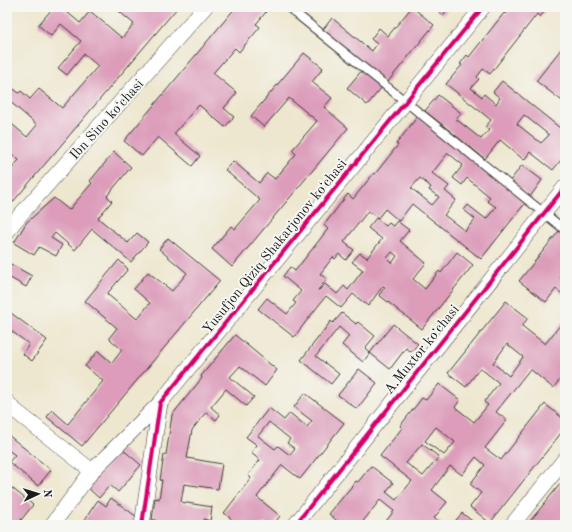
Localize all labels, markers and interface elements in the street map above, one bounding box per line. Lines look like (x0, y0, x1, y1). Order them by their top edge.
street label: Ibn Sino koʻchasi (66, 76, 146, 162)
street label: Yusufjon Qiziq Shakarjonov koʻchasi (199, 156, 350, 337)
street label: A.Muxtor koʻchasi (381, 302, 462, 397)
north arrow (18, 474, 58, 514)
text: N (41, 489, 52, 499)

